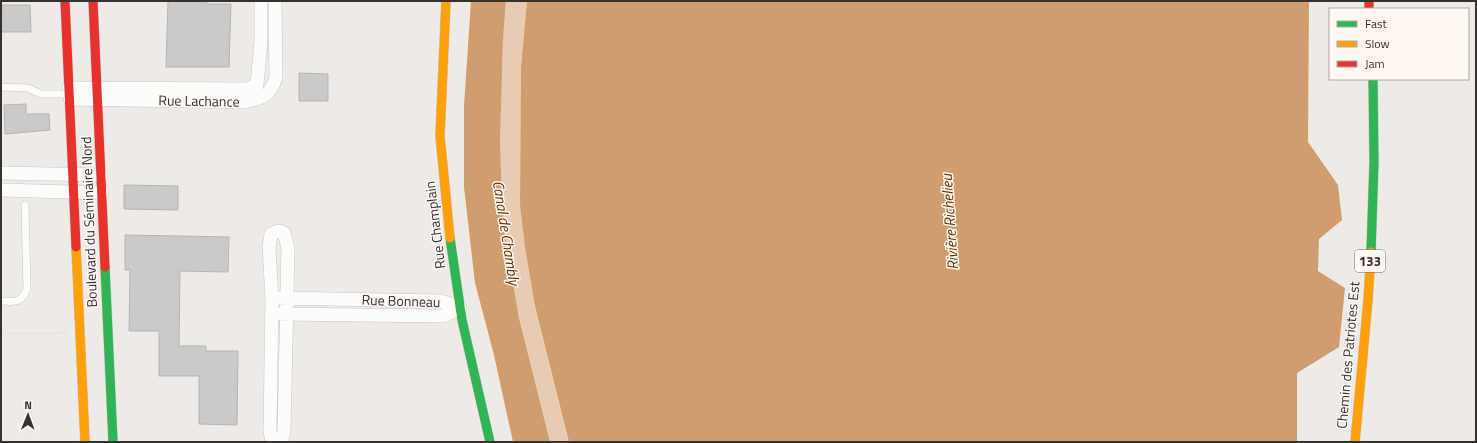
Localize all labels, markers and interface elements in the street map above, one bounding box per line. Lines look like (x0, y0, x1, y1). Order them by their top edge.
legend (1329, 8, 1469, 80)
text: Fast (1365, 14, 1388, 33)
text: Slow (1365, 34, 1390, 53)
text: Jam (1365, 54, 1385, 73)
street label: Rue Lachance (158, 89, 240, 112)
street label: Boulevard du Séminaire Nord (75, 136, 102, 308)
water label: Rivière Richelieu (935, 172, 964, 271)
water label: Canal de Chambly (487, 179, 526, 289)
street label: Rue Champlain (419, 180, 450, 270)
road number: 133 (1355, 250, 1385, 272)
street label: Chemin des Patriotes Est (1331, 280, 1364, 429)
street label: Rue Bonneau (361, 289, 441, 312)
north arrow (8, 395, 48, 435)
text: N (24, 397, 32, 413)

